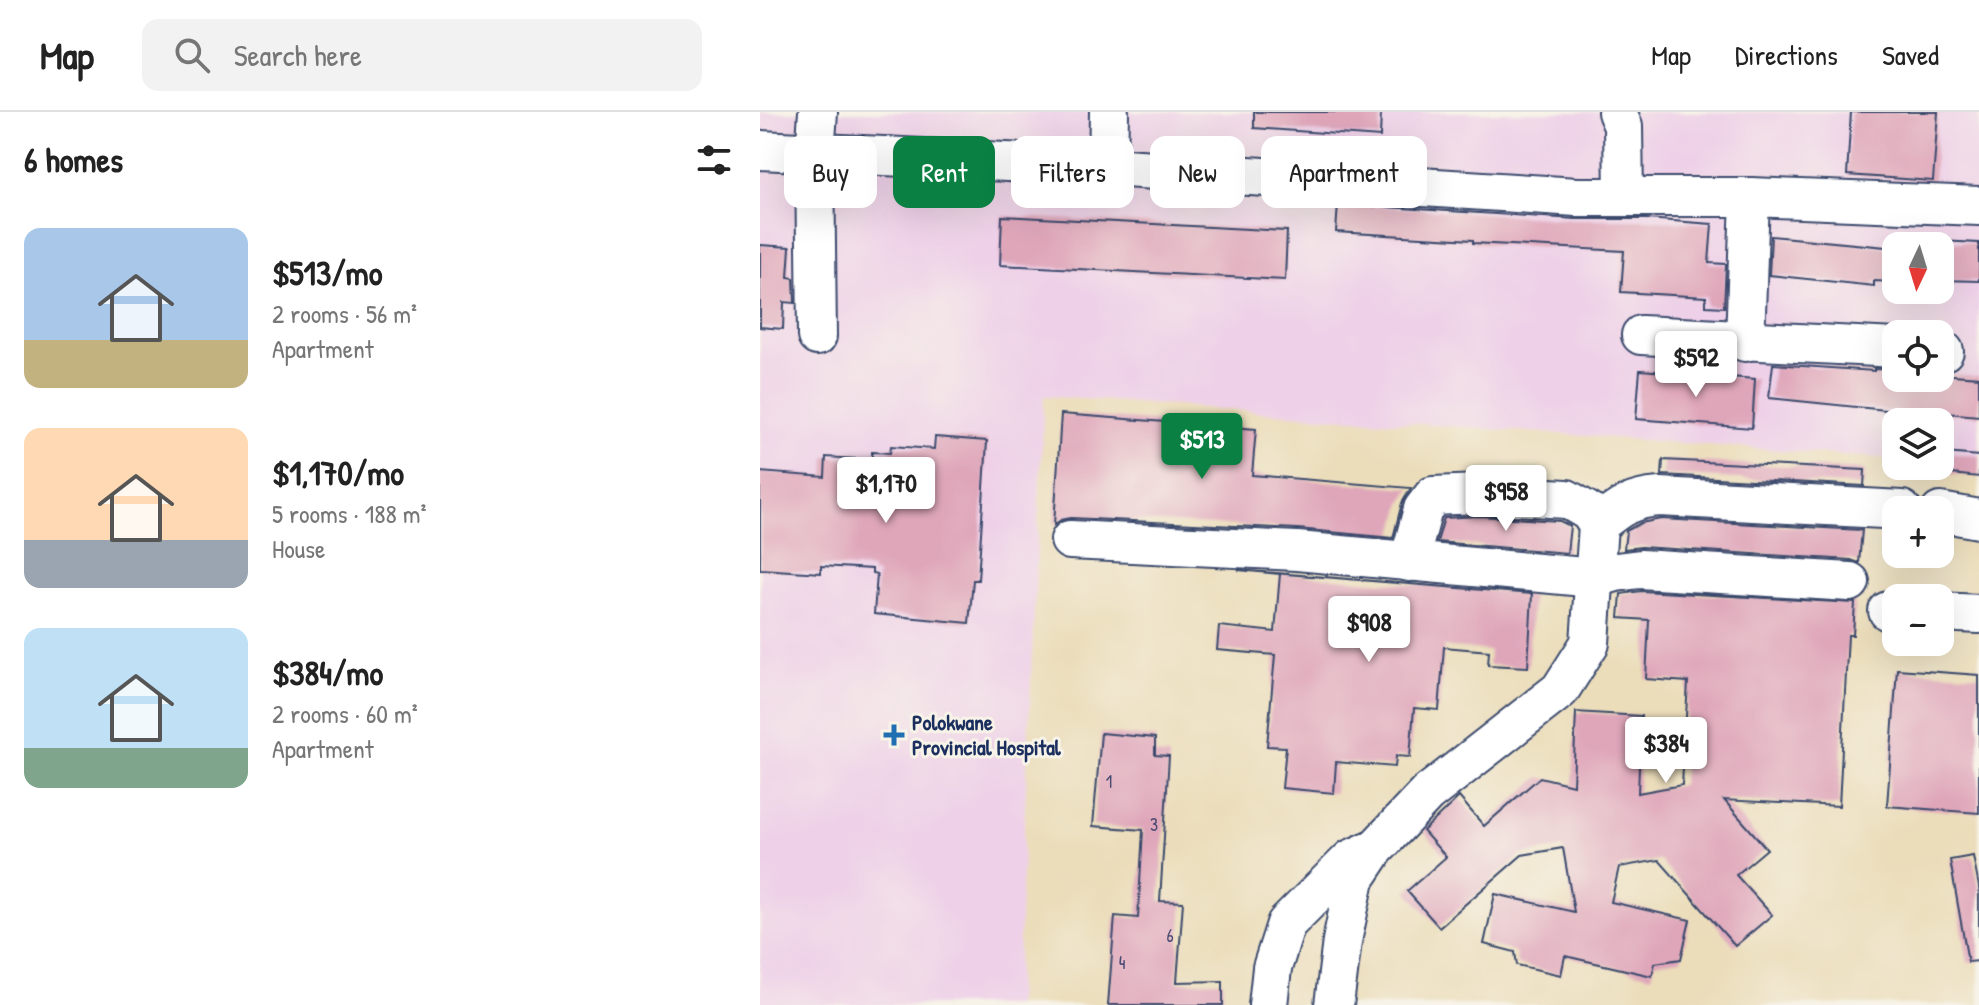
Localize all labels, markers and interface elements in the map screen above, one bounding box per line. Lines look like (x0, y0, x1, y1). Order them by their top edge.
search box (142, 19, 702, 91)
text: Map (40, 29, 94, 81)
icon: search (170, 33, 214, 77)
text: Search here (234, 35, 362, 75)
text: Map (1651, 36, 1691, 74)
text: Directions (1735, 36, 1838, 74)
text: Saved (1882, 36, 1939, 74)
chip: Buy (784, 136, 877, 208)
chip: Rent (893, 136, 995, 208)
chip: Filters (1011, 136, 1134, 208)
chip: New (1150, 136, 1245, 208)
chip: Apartment (1261, 136, 1427, 208)
text: 6 homes (24, 137, 123, 183)
icon: filters (692, 138, 736, 182)
north arrow (1882, 232, 1954, 304)
map controls (1882, 232, 1954, 656)
text: $513/mo (272, 250, 382, 296)
icon: home (88, 260, 184, 356)
text: 2 rooms · 56 m² (272, 296, 417, 331)
button: locate (1882, 320, 1954, 392)
text: Apartment (272, 331, 374, 366)
pin: $592 (1649, 331, 1743, 399)
text: $592 (1673, 339, 1719, 374)
button: layers (1882, 408, 1954, 480)
pin: $513 (1155, 413, 1249, 481)
text: $513 (1179, 421, 1225, 456)
text: $1,170/mo (272, 450, 404, 496)
pin: $1,170 (821, 457, 951, 525)
icon: home (88, 460, 184, 556)
text: $1,170 (855, 465, 917, 500)
pin: $958 (1459, 465, 1553, 533)
text: $958 (1484, 473, 1528, 508)
text: 5 rooms · 188 m² (272, 496, 426, 531)
button: + (1882, 496, 1954, 568)
text: House (272, 531, 325, 566)
button: − (1882, 584, 1954, 656)
pin: $908 (1322, 596, 1416, 664)
text: $908 (1346, 604, 1392, 639)
text: $384/mo (272, 650, 383, 696)
icon: home (88, 660, 184, 756)
text: 2 rooms · 60 m² (272, 696, 418, 731)
place label: Polokwane Provincial Hospital (912, 707, 1062, 763)
pin: $384 (1619, 717, 1713, 785)
marker: Polokwane Provincial Hospital (883, 724, 905, 746)
text: $384 (1643, 725, 1689, 760)
text: Apartment (272, 731, 374, 766)
house number: 1 (1106, 769, 1112, 794)
house number: 3 (1150, 812, 1158, 837)
house number: 6 (1166, 923, 1174, 948)
house number: 4 (1119, 950, 1126, 975)

